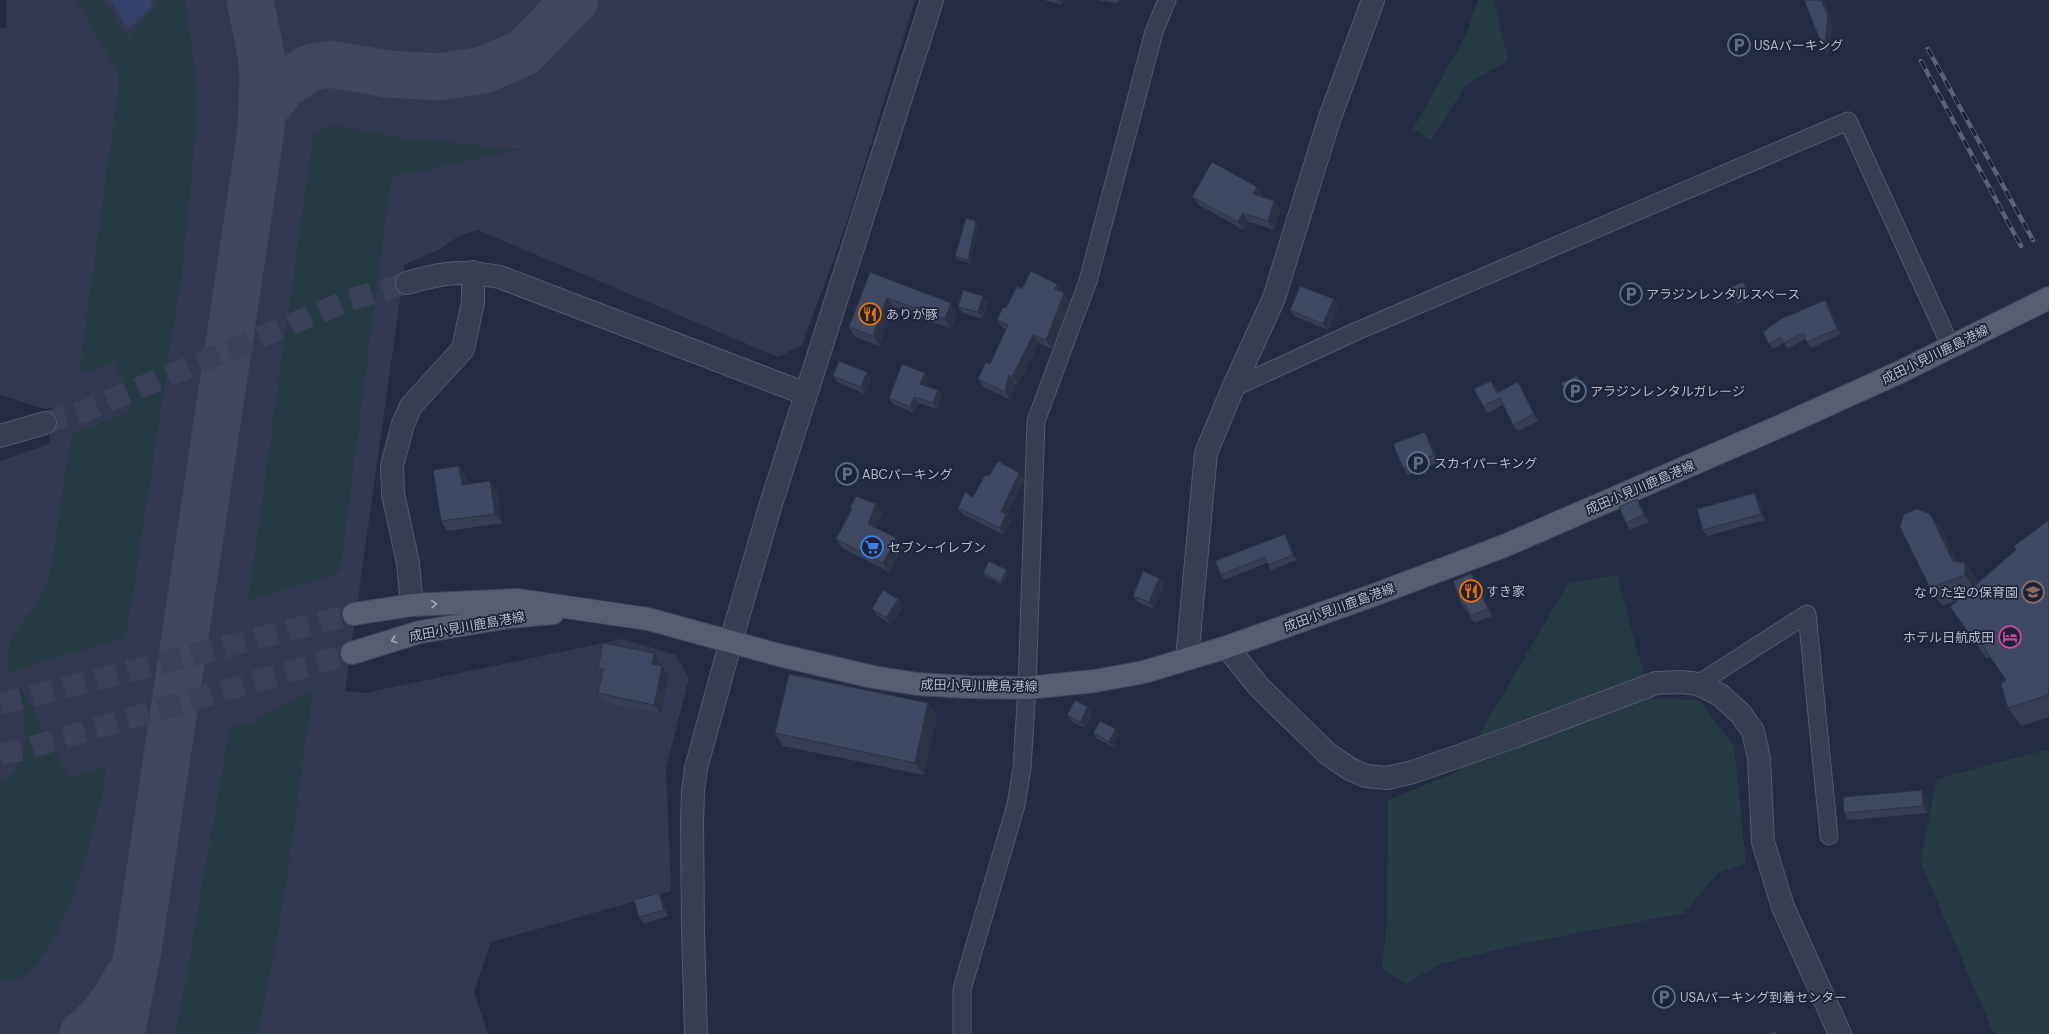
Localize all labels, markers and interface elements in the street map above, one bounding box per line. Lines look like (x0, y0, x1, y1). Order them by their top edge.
parking icon: USAパーキング (1726, 32, 1752, 58)
place label: USAパーキング (1754, 37, 1843, 54)
parking icon: アラジンレンタルスペース (1618, 281, 1644, 307)
place label: アラジンレンタルスペース (1646, 286, 1800, 303)
restaurant icon: ありが豚 (857, 301, 883, 327)
place label: ありが豚 (886, 306, 938, 323)
street label: 成田小見川鹿島港線 (1879, 321, 1992, 388)
parking icon: アラジンレンタルガレージ (1562, 378, 1588, 404)
place label: アラジンレンタルガレージ (1590, 383, 1745, 400)
parking icon: スカイパーキング (1405, 450, 1431, 476)
place label: スカイパーキング (1434, 455, 1537, 472)
street label: 成田小見川鹿島港線 (1583, 457, 1697, 518)
parking icon: ABCパーキング (834, 461, 860, 487)
place label: ABCパーキング (862, 466, 952, 483)
supermarket icon: セブン-イレブン (859, 534, 885, 560)
place label: セブン-イレブン (888, 539, 986, 556)
restaurant icon: すき家 (1458, 578, 1484, 604)
street label: 成田小見川鹿島港線 (1281, 579, 1397, 635)
school or university icon: なりた空の保育園 (2020, 579, 2046, 605)
place label: すき家 (1486, 583, 1525, 600)
place label: なりた空の保育園 (1914, 584, 2018, 601)
one-way arrow (431, 600, 437, 608)
street label: 成田小見川鹿島港線 (408, 608, 526, 645)
hotel icon: ホテル日航成田 (1997, 624, 2023, 650)
place label: ホテル日航成田 (1903, 629, 1994, 646)
one-way arrow (391, 635, 398, 644)
street label: 成田小見川鹿島港線 (920, 676, 1038, 695)
parking icon: USAパーキング到着センター (1651, 984, 1677, 1010)
place label: USAパーキング到着センター (1680, 989, 1847, 1006)

